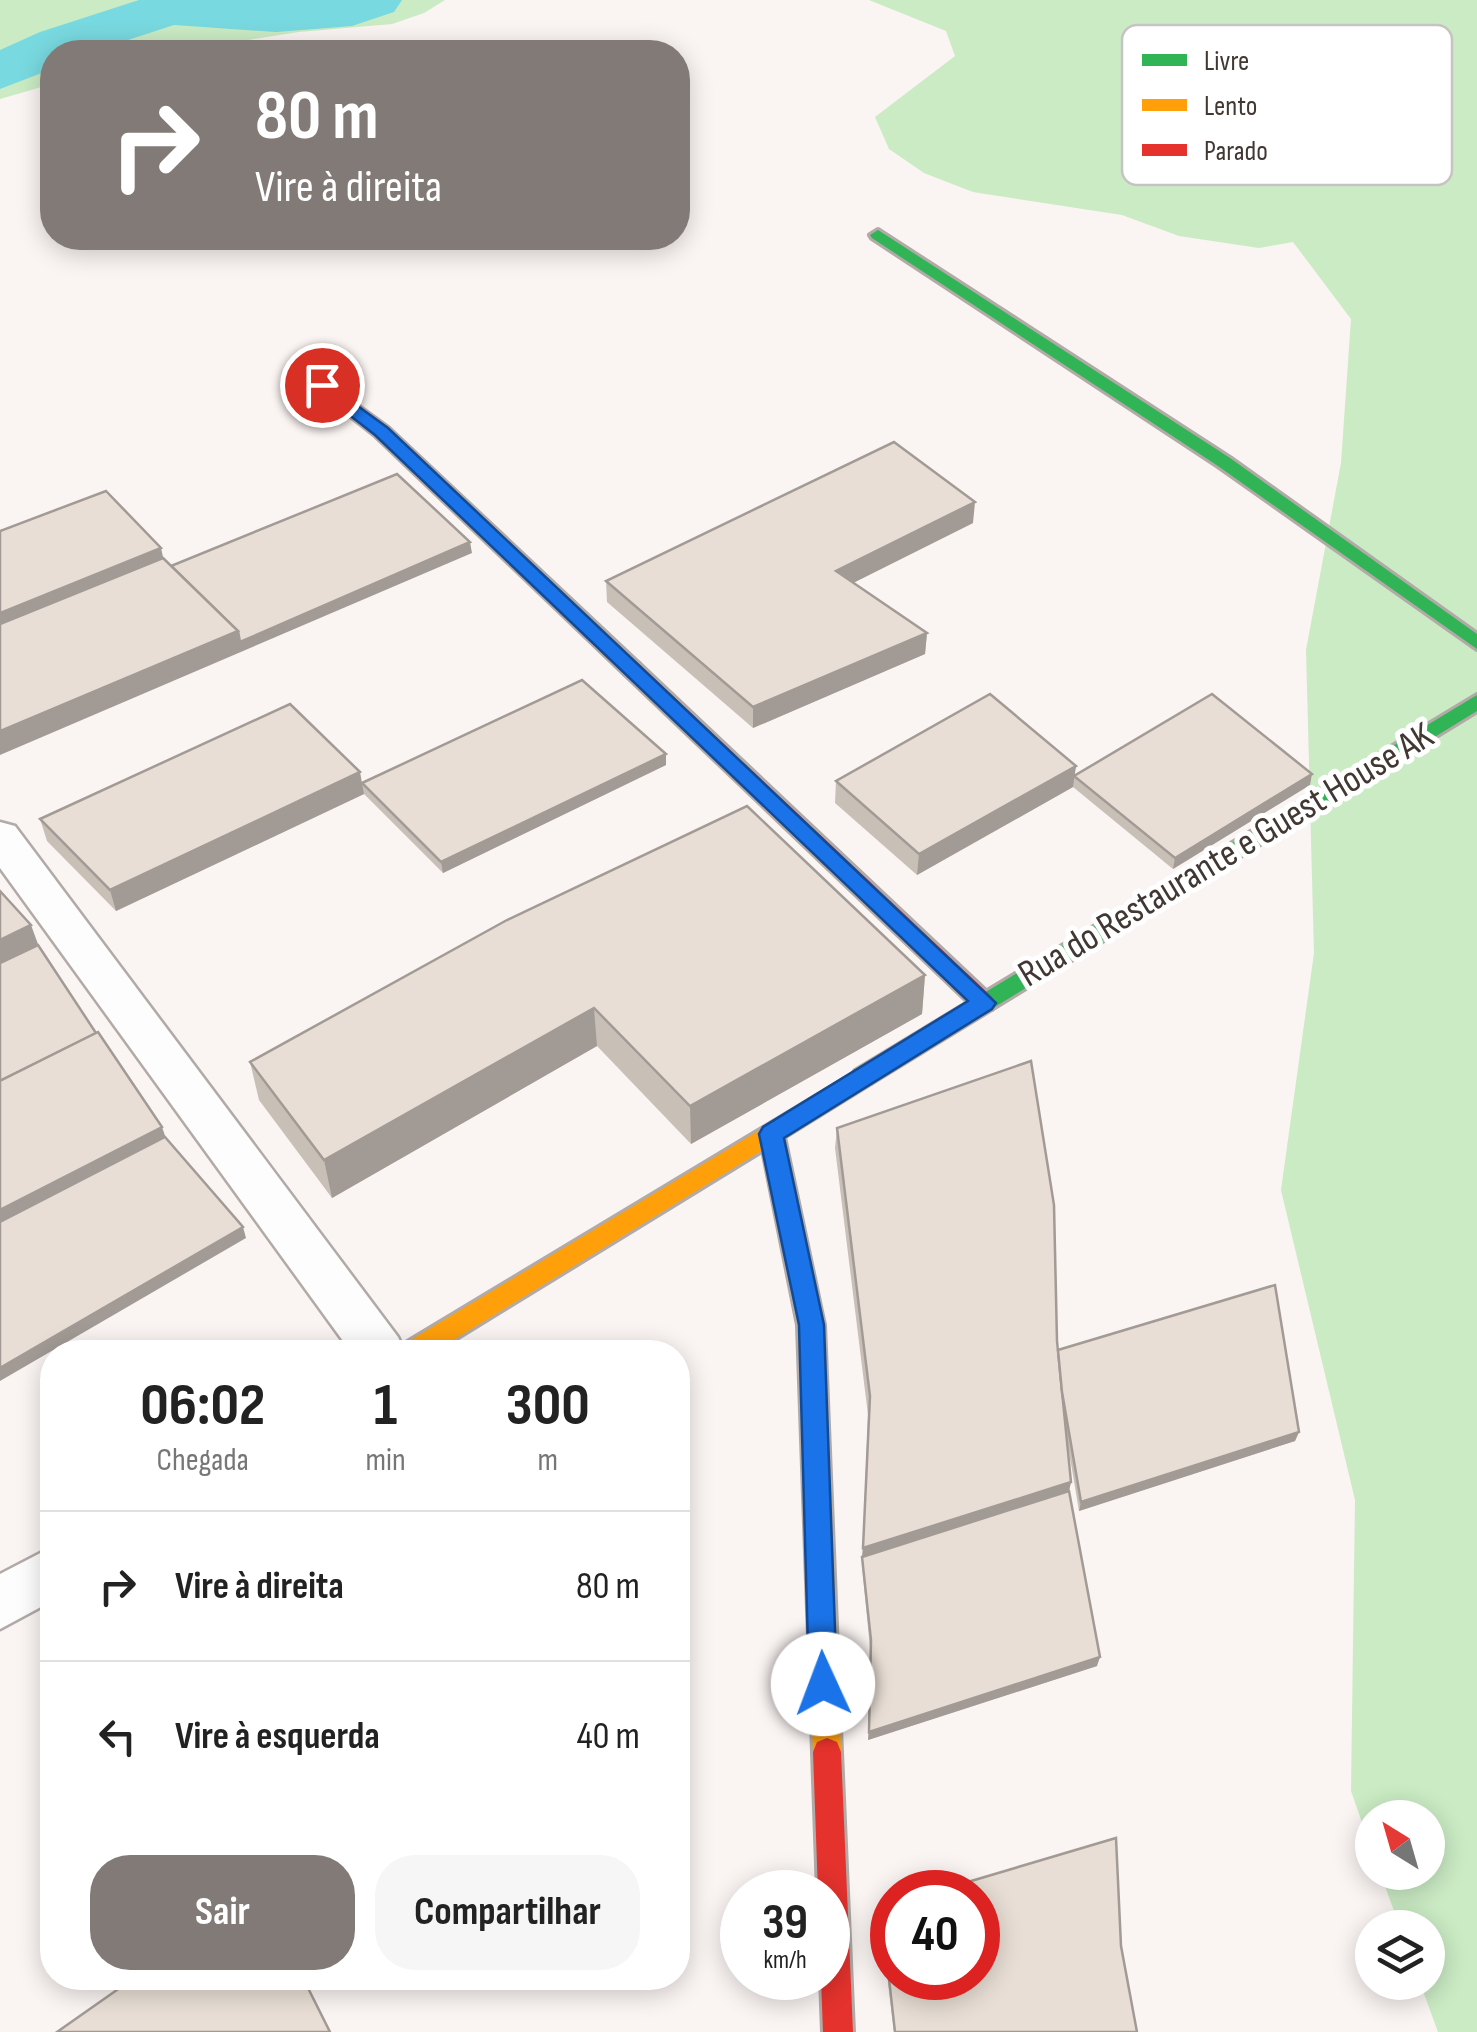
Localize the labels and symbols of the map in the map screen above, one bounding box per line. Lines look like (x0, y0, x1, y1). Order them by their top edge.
legend (1122, 25, 1452, 185)
text: Livre (1204, 45, 1249, 78)
text: Lento (1204, 90, 1257, 123)
text: Parado (1204, 135, 1268, 168)
pin (280, 343, 365, 428)
street label: Rua do Restaurante e Guest House AK (1010, 713, 1442, 997)
position arrow (771, 1632, 875, 1736)
north arrow (1355, 1800, 1445, 1890)
speed limit sign: 40 (870, 1870, 1000, 2000)

